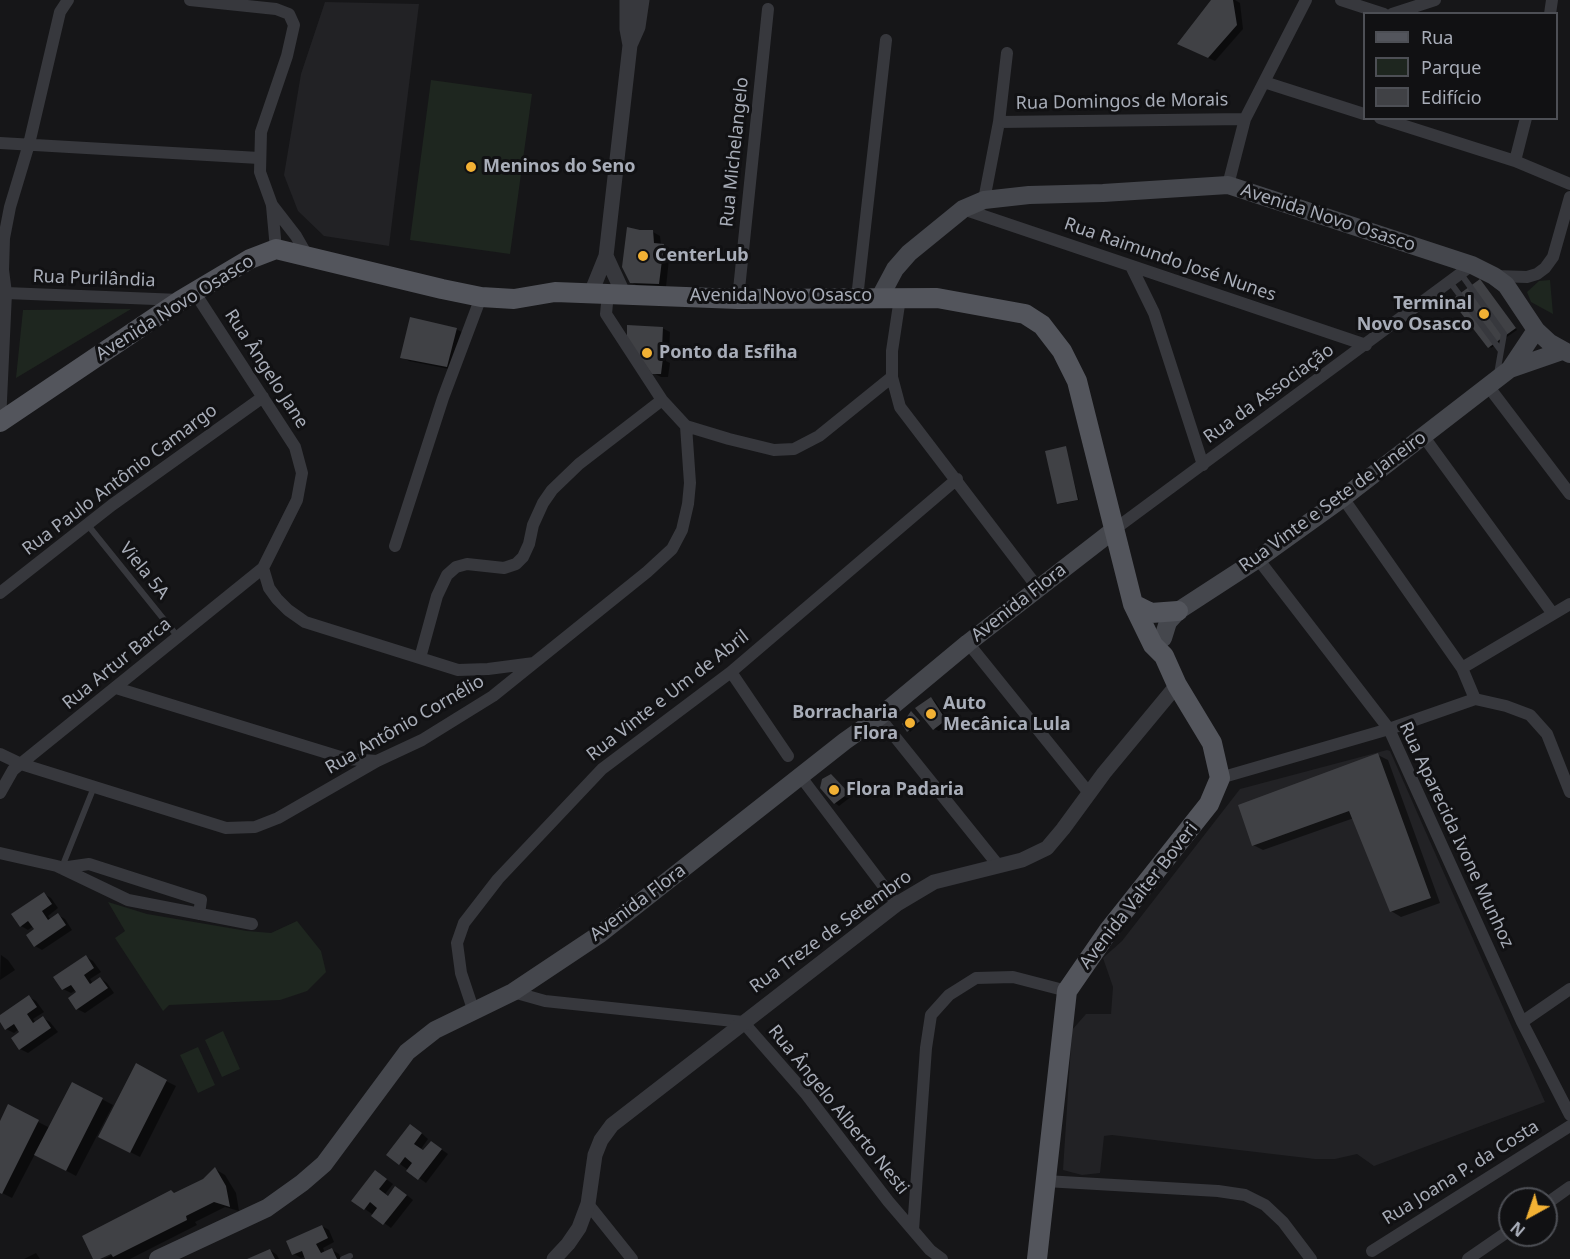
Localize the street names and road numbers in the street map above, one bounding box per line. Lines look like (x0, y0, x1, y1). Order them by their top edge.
street label: Rua Michelangelo (716, 76, 754, 228)
street label: Rua Domingos de Morais (1016, 89, 1228, 115)
street label: Avenida Novo Osasco (1238, 180, 1418, 256)
street label: Rua Raimundo José Nunes (1061, 214, 1279, 306)
street label: Avenida Novo Osasco (92, 251, 258, 365)
street label: Rua Purilândia (32, 266, 156, 292)
street label: Avenida Novo Osasco (690, 285, 872, 307)
street label: Rua Ângelo Jane (220, 305, 312, 433)
street label: Rua da Associação (1200, 340, 1338, 448)
street label: Rua Paulo Antônio Camargo (18, 400, 222, 560)
street label: Rua Vinte e Sete de Janeiro (1235, 427, 1431, 577)
street label: Viela 5A (115, 538, 173, 604)
street label: Avenida Flora (967, 559, 1071, 647)
street label: Rua Artur Barca (58, 614, 176, 714)
street label: Rua Vinte e Um de Abril (583, 626, 753, 766)
street label: Rua Antônio Cornélio (322, 671, 488, 779)
street label: Rua Aparecida Ivone Munhoz (1394, 718, 1518, 952)
street label: Avenida Valter Boveri (1075, 818, 1203, 974)
street label: Avenida Flora (586, 860, 690, 946)
street label: Rua Treze de Setembro (746, 866, 916, 998)
street label: Rua Ângelo Alberto Nesti (763, 1021, 913, 1199)
street label: Rua Joana P. da Costa (1379, 1116, 1543, 1230)

